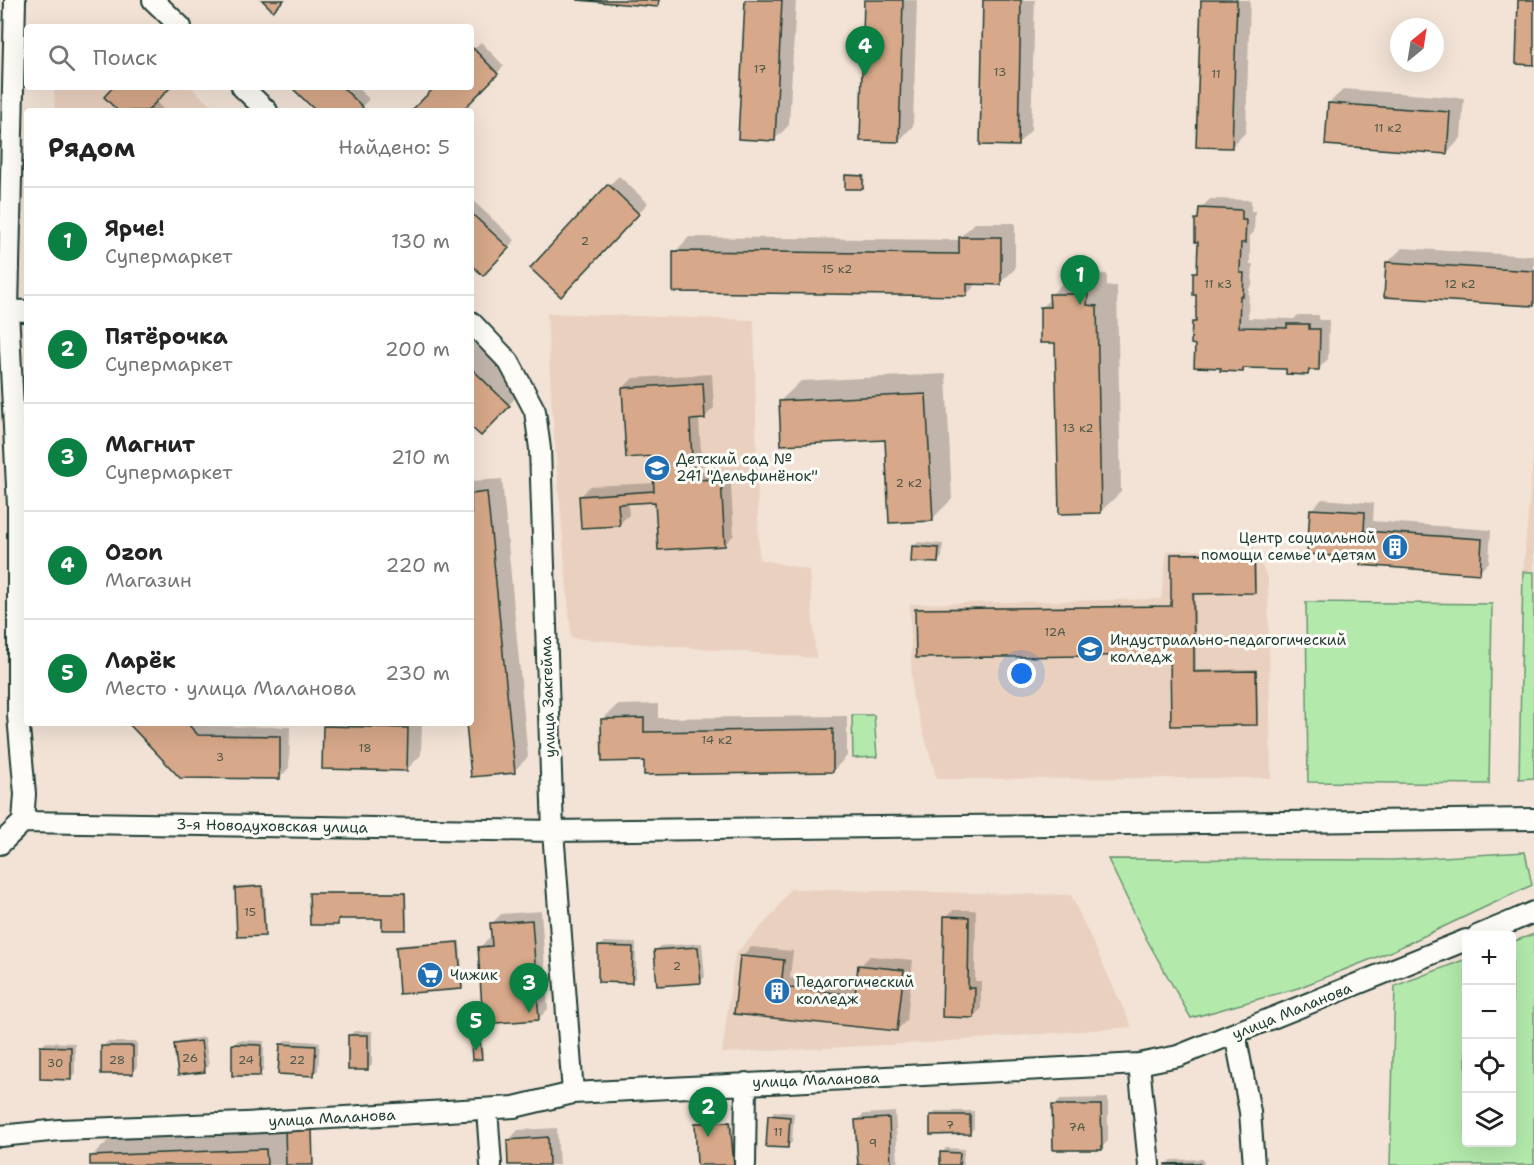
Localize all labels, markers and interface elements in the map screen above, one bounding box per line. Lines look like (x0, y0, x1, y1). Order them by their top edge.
north arrow (1390, 18, 1444, 72)
search box (24, 24, 474, 90)
pin: 4 (846, 26, 884, 76)
icon: search (45, 41, 78, 74)
text: Поиск (93, 43, 157, 72)
house number: 17 (754, 61, 766, 77)
house number: 13 (994, 64, 1006, 80)
house number: 11 (1211, 66, 1221, 82)
house number: 11 к2 (1374, 120, 1402, 136)
text: Рядом (48, 130, 135, 165)
text: Найдено: 5 (338, 134, 450, 160)
text: Ярче! (105, 214, 165, 243)
text: 1 (63, 228, 72, 254)
text: 130 m (391, 228, 450, 254)
house number: 2 (581, 233, 589, 249)
text: Супермаркет (105, 243, 232, 269)
pin: 1 (1060, 256, 1100, 305)
house number: 15 к2 (822, 261, 852, 277)
house number: 11 к3 (1204, 276, 1232, 292)
house number: 12 к2 (1444, 276, 1476, 292)
text: Пятёрочка (105, 322, 228, 351)
text: 2 (61, 336, 75, 362)
text: 200 m (385, 336, 450, 362)
text: Супермаркет (105, 351, 232, 377)
house number: 13 к2 (1062, 420, 1094, 436)
text: Магнит (105, 430, 195, 459)
text: 3 (61, 444, 75, 470)
text: 210 m (391, 444, 450, 470)
place label: Детский сад № 241 "Дельфинёнок" (676, 449, 818, 486)
school or university icon: Детский сад № 241 "Дельфинёнок" (642, 453, 672, 483)
text: Супермаркет (105, 459, 232, 485)
house number: 2 к2 (896, 475, 922, 491)
place label: Центр социальной помощи семье и детям (1201, 528, 1376, 565)
building icon: Центр социальной помощи семье и детям (1380, 532, 1410, 562)
text: Ozon (105, 538, 163, 567)
text: 4 (61, 552, 75, 578)
text: 220 m (386, 552, 450, 578)
text: Магазин (105, 567, 192, 593)
house number: 12А (1044, 624, 1066, 640)
place label: Индустриально-педагогический колледж (1110, 630, 1346, 667)
school or university icon: Индустриально-педагогический колледж (1075, 634, 1105, 664)
street label: улица Закгейма (536, 635, 560, 758)
text: Ларёк (105, 646, 176, 675)
your location (1007, 659, 1036, 688)
text: 5 (61, 660, 74, 686)
text: 230 m (385, 660, 450, 686)
text: Место · улица Маланова (105, 675, 356, 701)
house number: 14 к2 (701, 732, 733, 748)
house number: 18 (358, 740, 372, 756)
house number: 3 (216, 749, 224, 765)
street label: 3-я Новодуховская улица (176, 814, 369, 838)
house number: 15 (244, 904, 256, 920)
map controls (1462, 931, 1516, 1147)
button: + (1462, 931, 1516, 985)
house number: 2 (673, 958, 681, 974)
supermarket icon: Чижик (415, 960, 445, 990)
pin: 3 (510, 964, 548, 1013)
place label: Чижик (450, 965, 498, 985)
place label: Педагогический колледж (796, 972, 914, 1009)
building icon: Педагогический колледж (762, 976, 792, 1006)
street label: улица Маланова (1229, 978, 1355, 1044)
button: − (1462, 985, 1516, 1039)
pin: 5 (456, 1002, 496, 1051)
button: locate (1462, 1039, 1516, 1093)
house number: 26 (182, 1050, 198, 1066)
house number: 28 (109, 1052, 125, 1068)
house number: 24 (238, 1052, 254, 1068)
house number: 22 (289, 1052, 305, 1068)
house number: 30 (47, 1055, 63, 1071)
street label: улица Маланова (752, 1068, 881, 1092)
pin: 2 (688, 1088, 728, 1137)
button: layers (1462, 1093, 1516, 1147)
street label: улица Маланова (268, 1105, 397, 1131)
house number: 7 (946, 1117, 954, 1133)
house number: 7А (1068, 1119, 1086, 1135)
house number: 11 (773, 1124, 783, 1140)
house number: 9 (869, 1135, 877, 1151)

